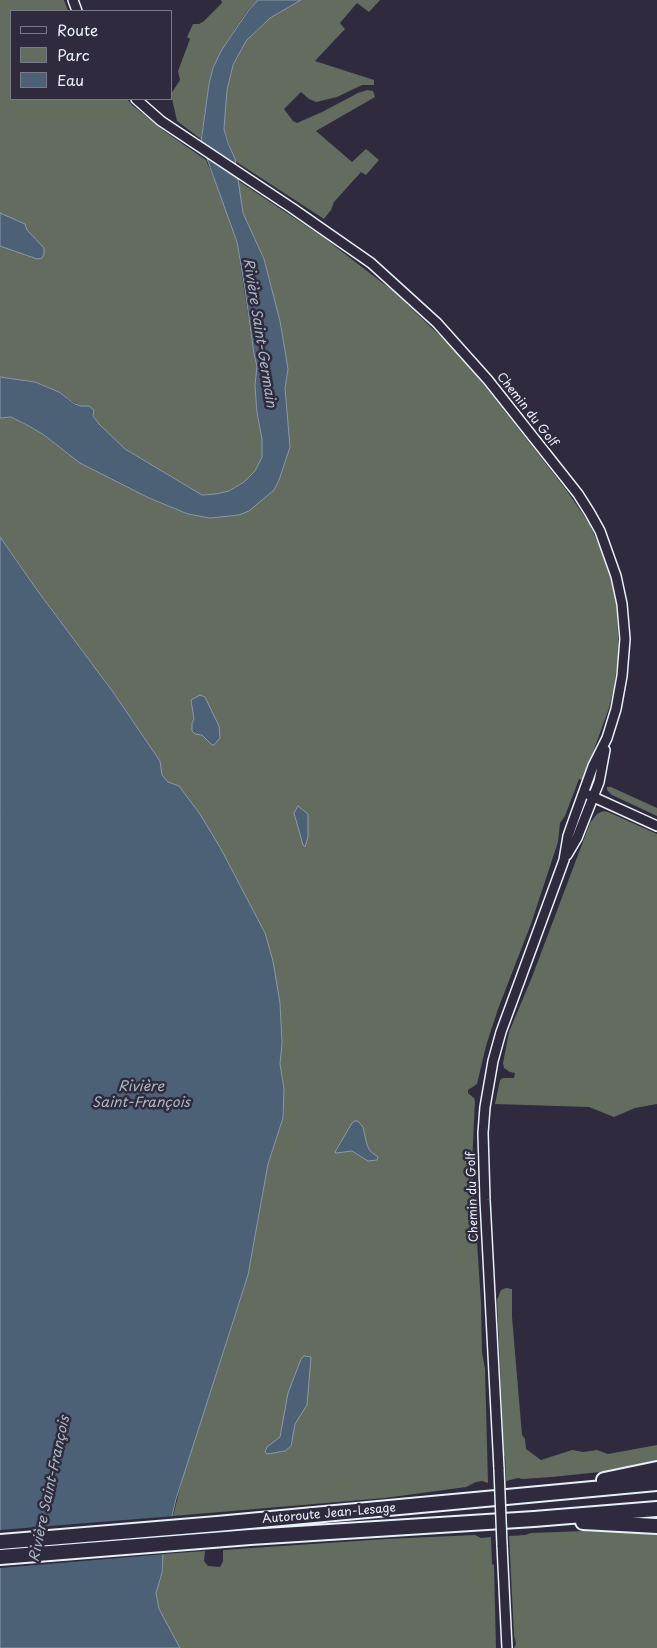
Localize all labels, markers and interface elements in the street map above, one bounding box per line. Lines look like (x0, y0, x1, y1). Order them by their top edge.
legend (10, 10, 172, 100)
text: Route (57, 18, 98, 41)
text: Parc (57, 43, 90, 66)
text: Eau (57, 68, 84, 91)
water label: Rivière Saint-Germain (239, 257, 279, 409)
street label: Chemin du Golf (493, 370, 561, 450)
water label: Rivière Saint-François (92, 1079, 190, 1112)
street label: Chemin du Golf (464, 1152, 482, 1242)
water label: Rivière Saint-François (26, 1415, 74, 1563)
street label: Autoroute Jean-Lesage (262, 1501, 396, 1527)

